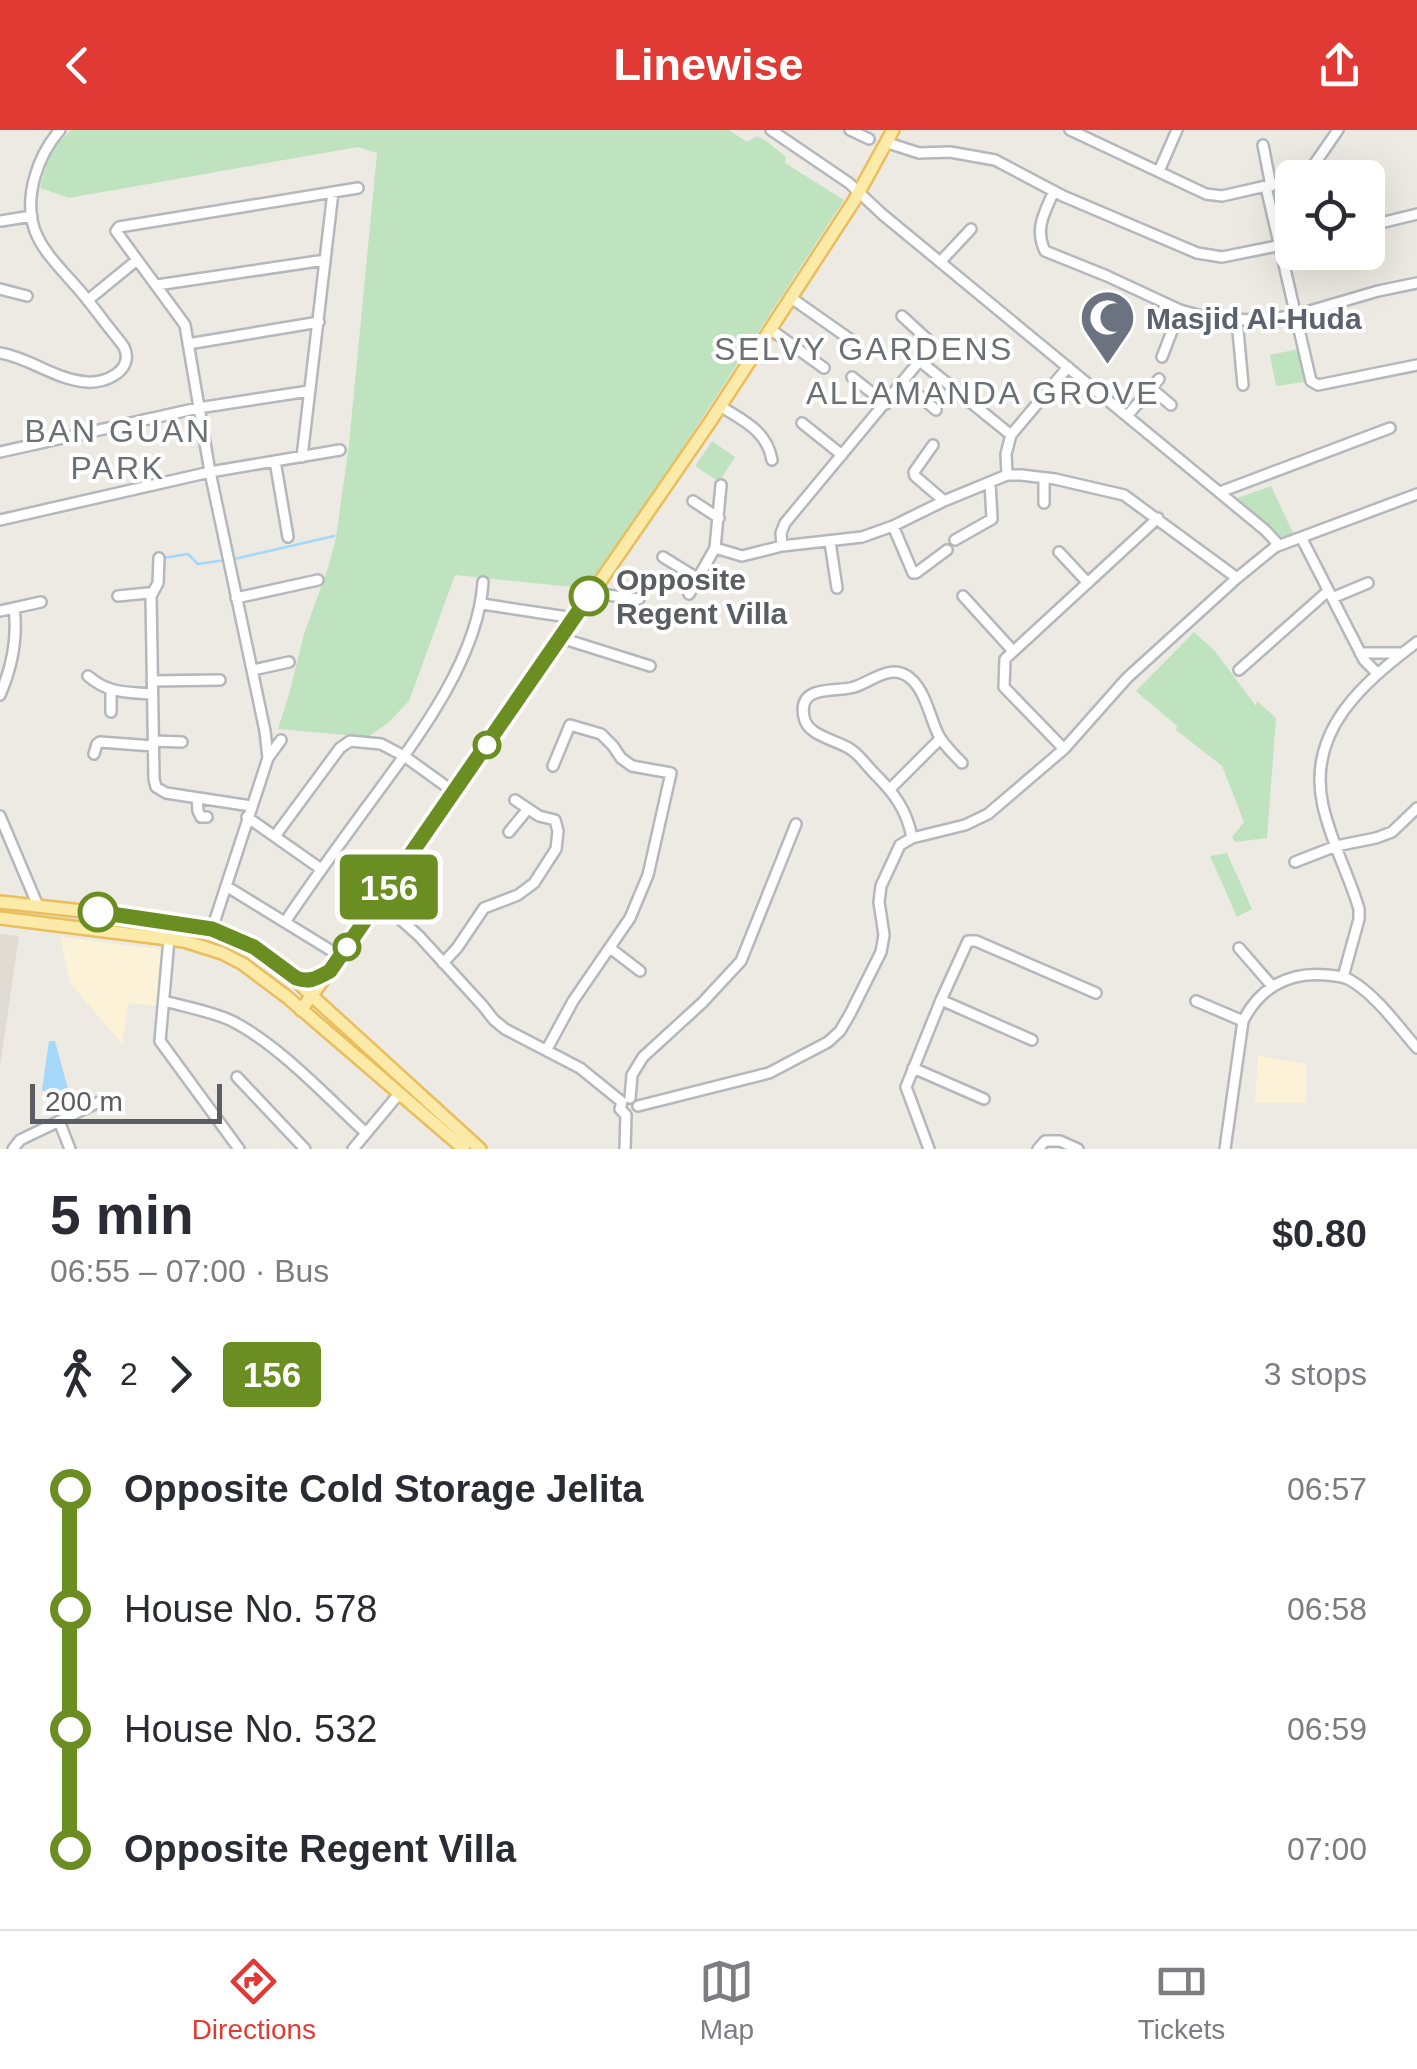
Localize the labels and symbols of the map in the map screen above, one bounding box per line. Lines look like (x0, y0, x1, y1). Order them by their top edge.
mosque icon: Masjid Al-Huda (1077, 288, 1137, 367)
place label: Masjid Al-Huda (1146, 302, 1362, 335)
district label: SELVY GARDENS (714, 331, 1014, 367)
district label: ALLAMANDA GROVE (806, 375, 1160, 411)
district label: BAN GUAN PARK (24, 413, 212, 486)
place label: Opposite Regent Villa (616, 563, 787, 630)
marker: Opposite Regent Villa (570, 577, 608, 615)
unlabelled marker (474, 732, 500, 758)
line badge: 156 (332, 854, 446, 920)
unlabelled marker (79, 893, 117, 931)
unlabelled marker (334, 934, 360, 960)
scale bar (30, 1079, 222, 1124)

